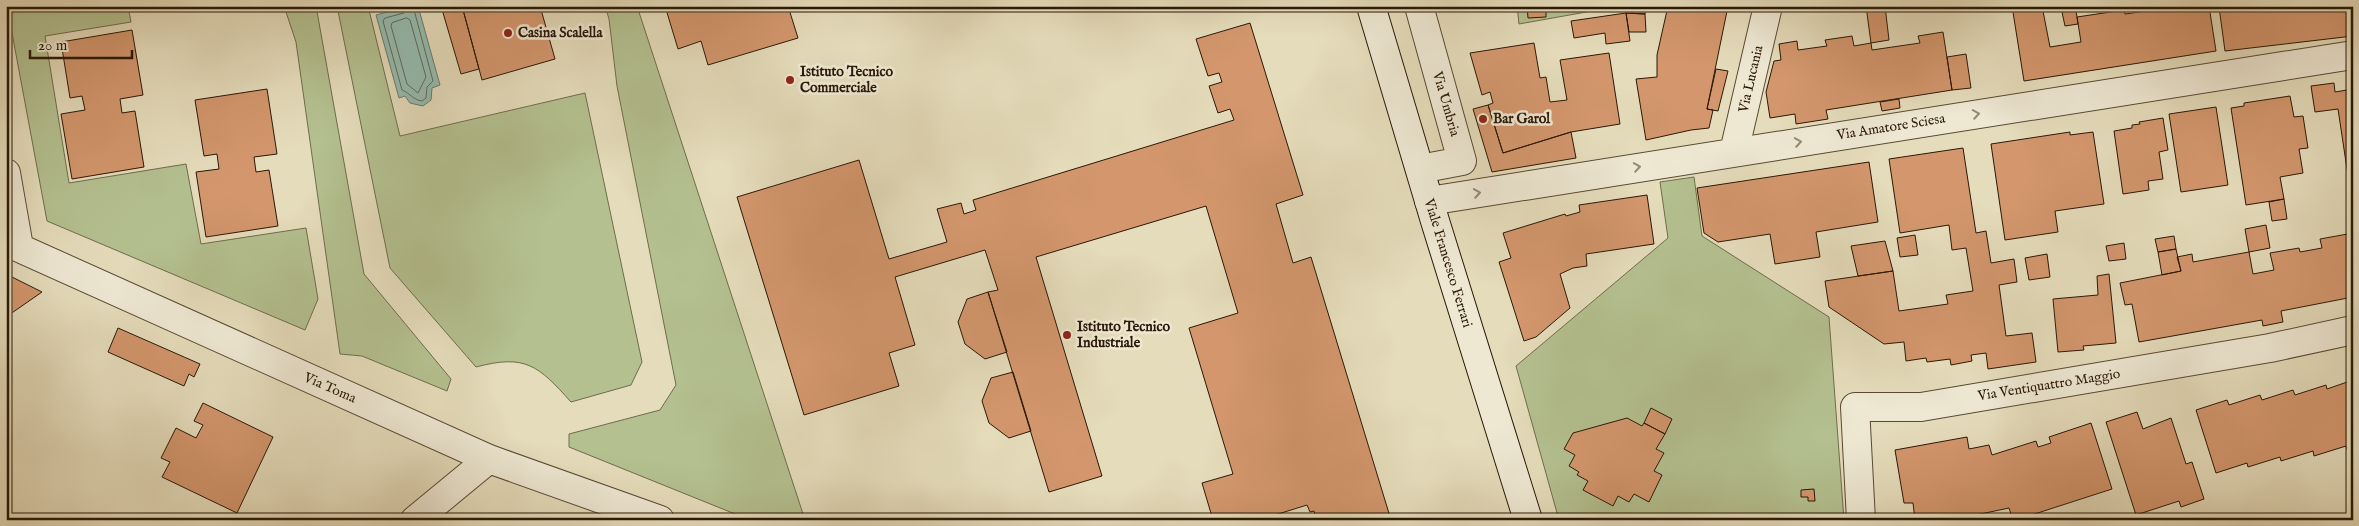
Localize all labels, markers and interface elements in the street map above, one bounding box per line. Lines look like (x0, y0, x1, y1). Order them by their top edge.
place label: Casina Scalella (518, 24, 603, 42)
marker: Casina Scalella (502, 27, 514, 39)
scale bar (30, 28, 132, 60)
text: 20 m (38, 36, 68, 55)
street label: Via Lucania (1734, 43, 1768, 115)
place label: Istituto Tecnico Commerciale (800, 63, 893, 97)
street label: Via Umbria (1428, 69, 1464, 139)
marker: Istituto Tecnico Commerciale (784, 74, 796, 86)
street label: Via Amatore Sciesa (1835, 109, 1947, 145)
one-way arrow (1972, 109, 1980, 120)
place label: Bar Garol (1493, 110, 1551, 128)
marker: Bar Garol (1477, 113, 1489, 125)
one-way arrow (1793, 137, 1802, 147)
one-way arrow (1634, 162, 1642, 173)
one-way arrow (1472, 188, 1481, 198)
street label: Viale Francesco Ferrari (1420, 195, 1476, 330)
place label: Istituto Tecnico Industriale (1077, 318, 1170, 352)
marker: Istituto Tecnico Industriale (1061, 329, 1073, 341)
street label: Via Ventiquattro Maggio (1975, 365, 2122, 405)
street label: Via Toma (300, 368, 360, 408)

